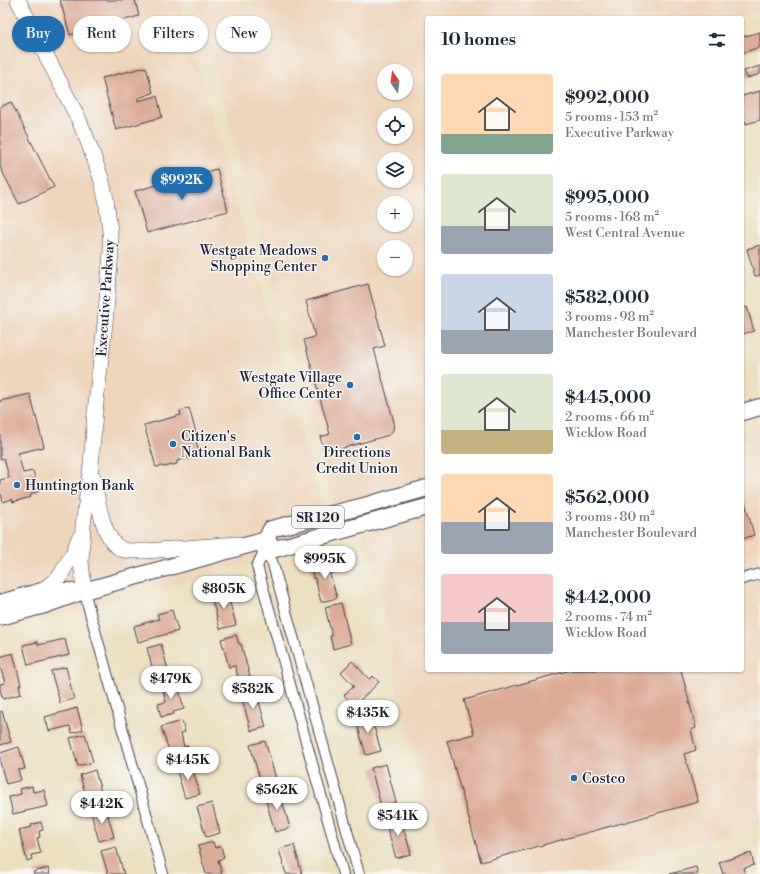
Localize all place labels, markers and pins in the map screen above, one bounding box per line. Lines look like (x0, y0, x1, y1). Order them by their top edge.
pin: $992K (154, 167, 210, 201)
place label: Westgate Meadows Shopping Center (199, 242, 317, 276)
marker: Westgate Meadows Shopping Center (320, 253, 330, 263)
place label: Westgate Village Office Center (238, 369, 342, 403)
marker: Westgate Village Office Center (345, 380, 355, 390)
place label: Citizen's National Bank (181, 428, 271, 462)
marker: Directions Credit Union (352, 432, 362, 442)
marker: Citizen's National Bank (168, 439, 178, 449)
place label: Directions Credit Union (316, 444, 399, 478)
place label: Huntington Bank (25, 477, 135, 495)
marker: Huntington Bank (12, 480, 22, 490)
pin: $995K (297, 546, 353, 580)
pin: $805K (196, 576, 252, 610)
pin: $479K (143, 666, 199, 700)
pin: $582K (225, 676, 281, 710)
pin: $435K (340, 700, 396, 734)
pin: $445K (160, 747, 216, 781)
place label: Costco (582, 770, 626, 788)
marker: Costco (569, 773, 579, 783)
pin: $562K (249, 777, 305, 811)
pin: $442K (74, 791, 130, 825)
pin: $541K (370, 803, 426, 837)

